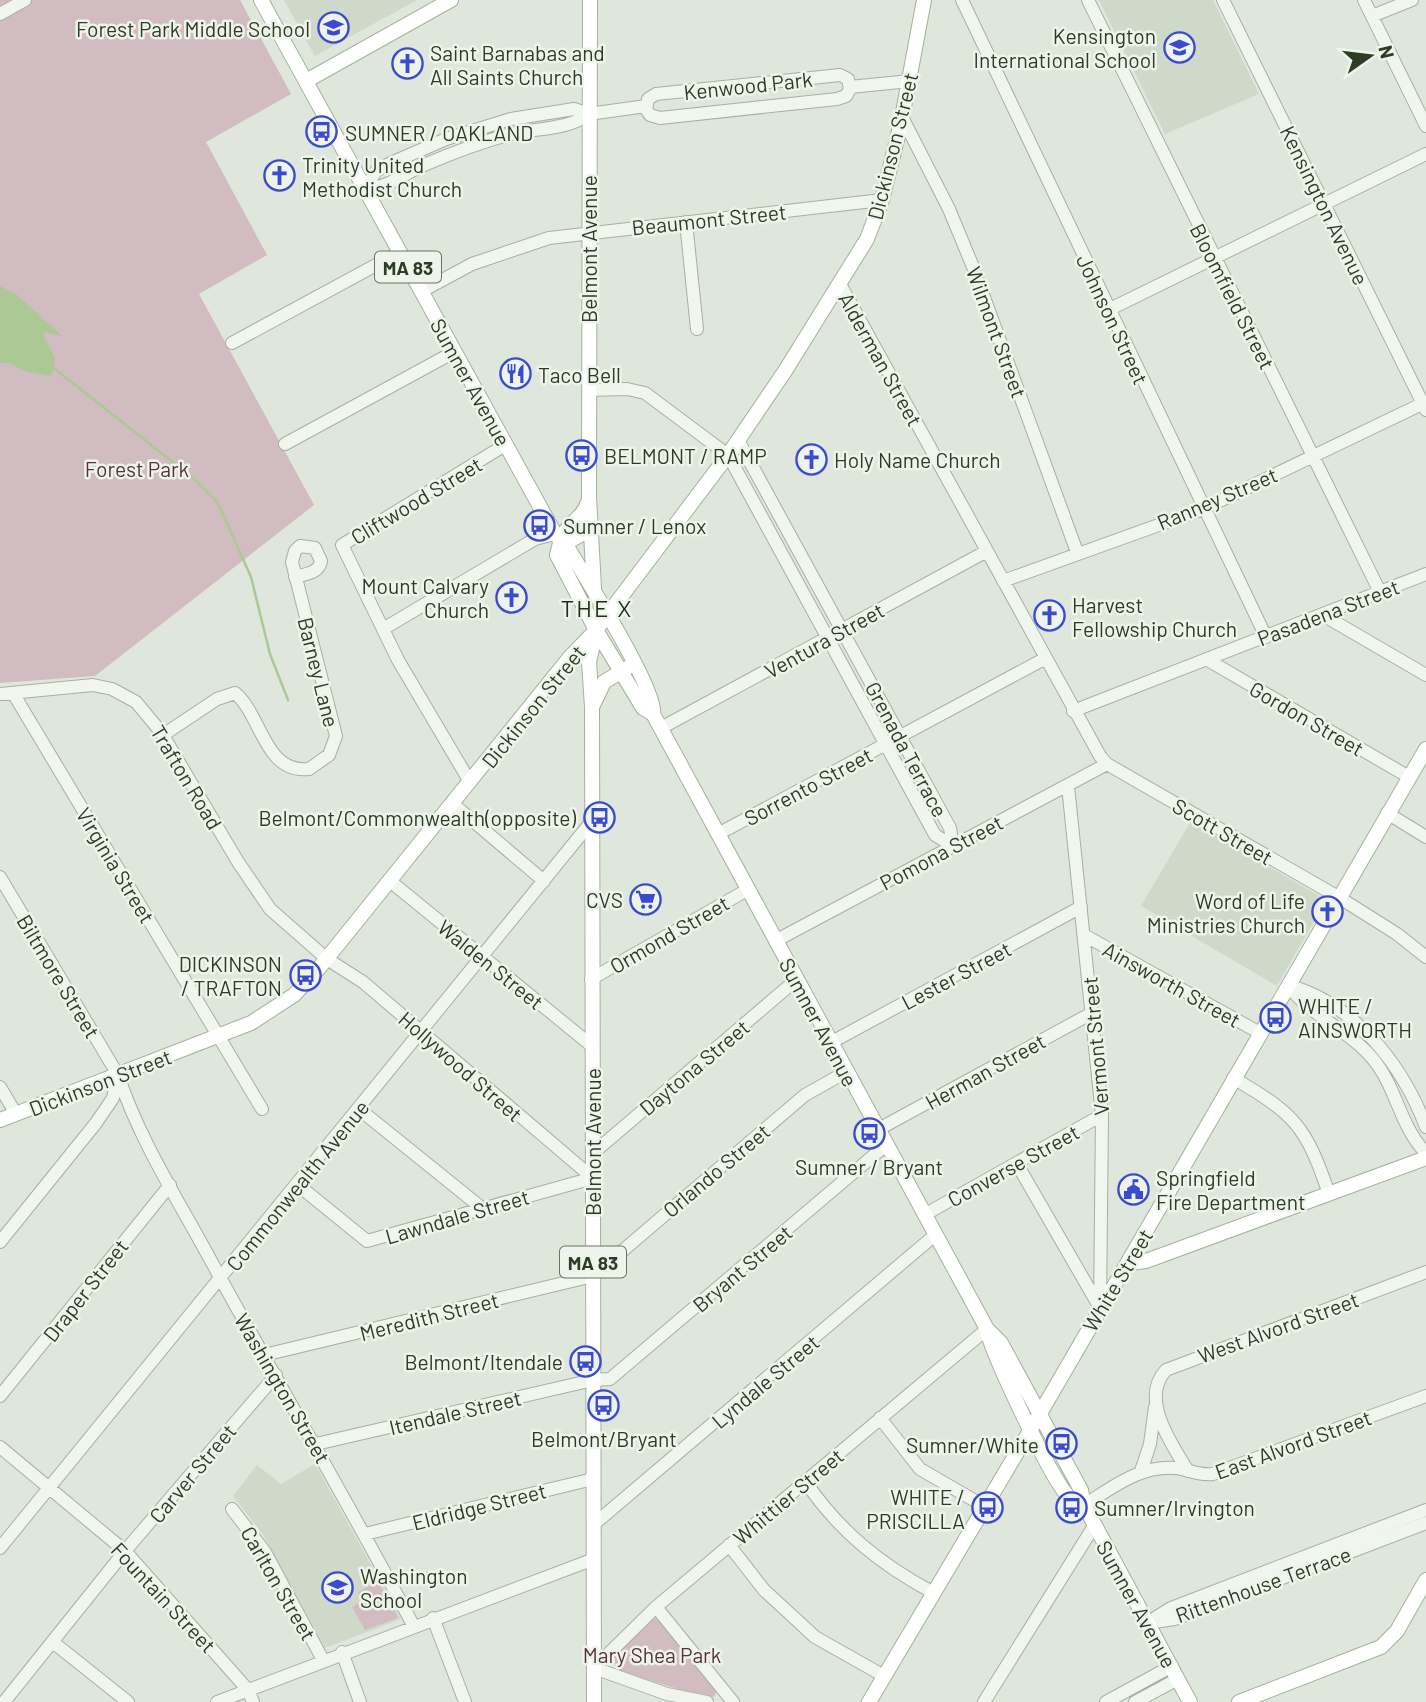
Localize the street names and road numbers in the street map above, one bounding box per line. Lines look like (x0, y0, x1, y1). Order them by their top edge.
street label: Kenwood Park (682, 66, 814, 104)
street label: Dickinson Street (862, 70, 922, 222)
street label: Kensington Avenue (1276, 121, 1374, 289)
street label: Belmont Avenue (576, 175, 601, 323)
street label: Beaumont Street (630, 198, 788, 240)
street label: Bloomfield Street (1186, 219, 1280, 373)
street label: Johnson Street (1072, 250, 1154, 388)
road number: MA 83 (375, 252, 441, 282)
street label: Wilmont Street (962, 263, 1032, 401)
street label: Alderman Street (834, 288, 928, 430)
street label: Sumner Avenue (426, 314, 516, 450)
street label: Cliftwood Street (346, 451, 486, 549)
street label: Ranney Street (1153, 461, 1281, 535)
street label: Pasadena Street (1253, 573, 1403, 651)
street label: Ventura Street (760, 597, 888, 683)
street label: Barney Lane (293, 614, 345, 730)
street label: Dickinson Street (476, 640, 590, 772)
street label: Gordon Street (1245, 675, 1369, 761)
street label: Grenada Terrace (861, 677, 953, 821)
street label: Trafton Road (146, 720, 228, 834)
street label: Sorrento Street (740, 742, 876, 830)
street label: Scott Street (1169, 792, 1277, 870)
street label: Virginia Street (72, 803, 160, 927)
street label: Pomona Street (875, 809, 1007, 895)
street label: Ormond Street (605, 890, 733, 978)
street label: Biltmore Street (12, 910, 106, 1042)
street label: Walden Street (433, 914, 549, 1014)
street label: Lester Street (897, 936, 1015, 1014)
street label: Ainsworth Street (1099, 936, 1245, 1032)
street label: Sumner Avenue (775, 954, 863, 1090)
street label: Vermont Street (1076, 976, 1114, 1116)
street label: Hollywood Street (394, 1006, 528, 1126)
street label: Daytona Street (634, 1014, 754, 1120)
street label: Herman Street (921, 1028, 1049, 1114)
street label: Dickinson Street (25, 1043, 175, 1121)
street label: Belmont Avenue (580, 1068, 605, 1216)
street label: Commonwealth Avenue (220, 1094, 374, 1276)
street label: Orlando Street (657, 1118, 775, 1222)
street label: Converse Street (943, 1119, 1083, 1211)
street label: Lawndale Street (382, 1184, 532, 1248)
street label: Bryant Street (687, 1219, 797, 1317)
street label: White Street (1077, 1224, 1157, 1336)
street label: Draper Street (37, 1234, 133, 1346)
road number: MA 83 (560, 1246, 626, 1278)
street label: West Alvord Street (1194, 1286, 1362, 1368)
street label: Meredith Street (357, 1287, 501, 1345)
street label: Washington Street (230, 1309, 336, 1467)
street label: Lyndale Street (706, 1329, 824, 1433)
street label: Itendale Street (386, 1385, 524, 1439)
street label: East Alvord Street (1211, 1404, 1375, 1484)
street label: Carver Street (143, 1418, 241, 1528)
street label: Whittier Street (728, 1443, 848, 1549)
street label: Eldridge Street (409, 1477, 549, 1535)
street label: Carlton Street (236, 1522, 322, 1644)
street label: Sumner Avenue (1092, 1536, 1182, 1672)
street label: Fountain Street (107, 1537, 221, 1657)
street label: Rittenhouse Terrace (1172, 1541, 1354, 1627)

